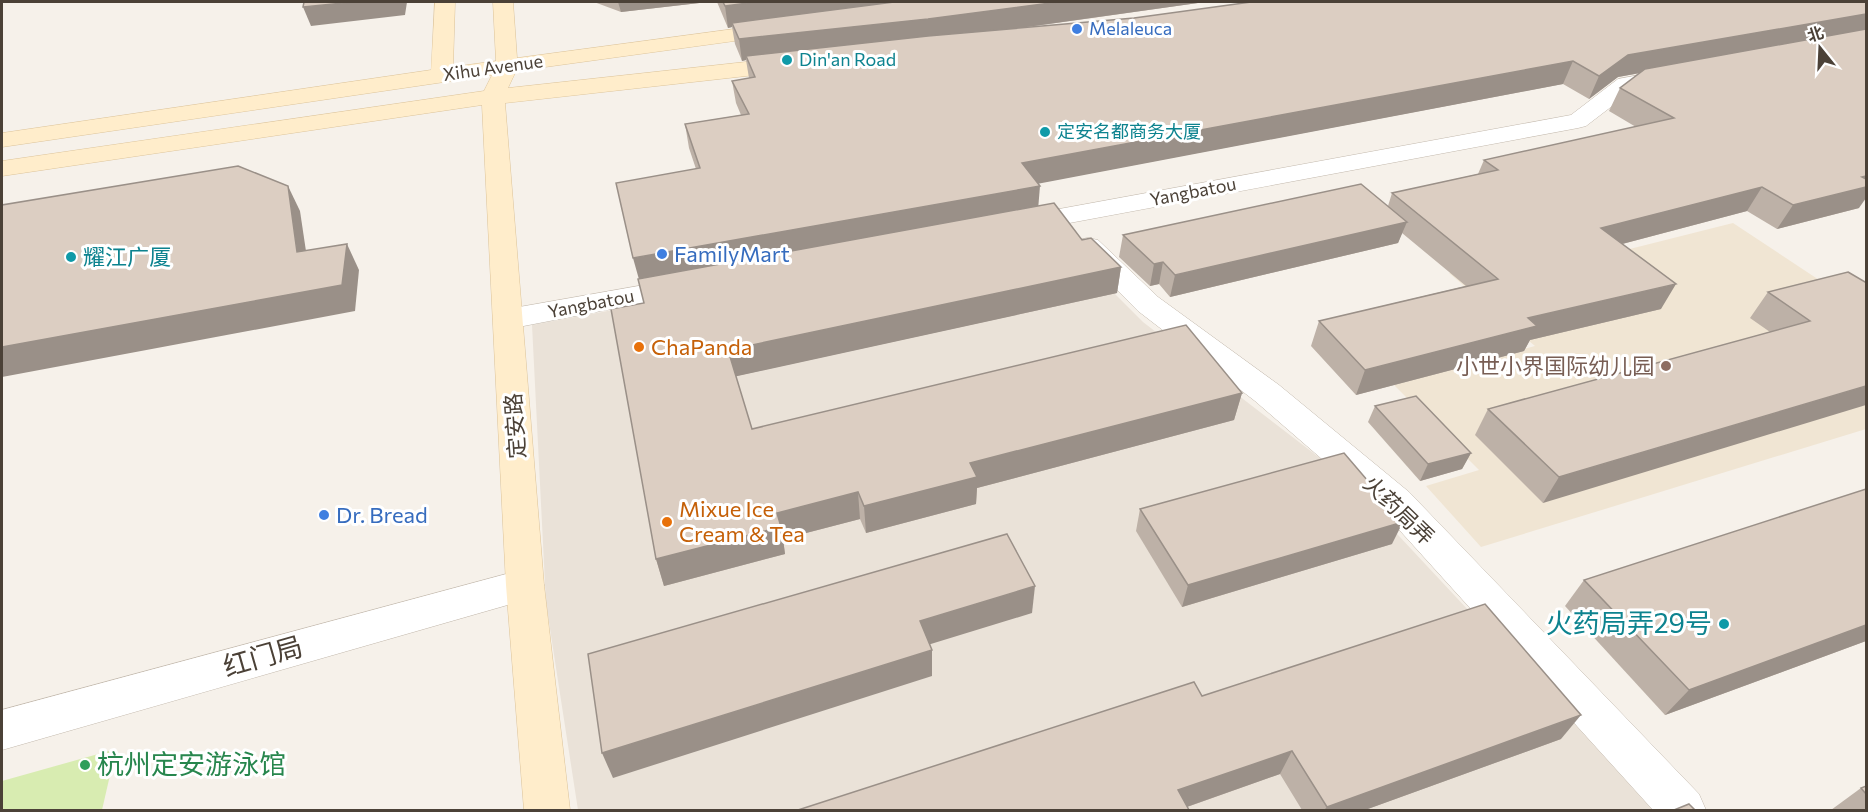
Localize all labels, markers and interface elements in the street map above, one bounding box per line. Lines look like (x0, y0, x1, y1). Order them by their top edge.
place label: Melaleuca (1089, 17, 1172, 39)
north arrow (1790, 18, 1850, 78)
marker: Melaleuca (1070, 22, 1084, 36)
text: 北 (1805, 22, 1826, 45)
place label: Din'an Road (799, 48, 896, 70)
street label: Xihu Avenue (441, 49, 544, 85)
marker: Din'an Road (780, 53, 794, 67)
place label: 定安名都商务大厦 (1057, 120, 1201, 142)
marker: 定安名都商务大厦 (1038, 125, 1052, 139)
street label: Yangbatou (1148, 172, 1238, 210)
place label: FamilyMart (674, 240, 790, 267)
place label: 耀江广厦 (83, 243, 171, 270)
marker: FamilyMart (655, 247, 669, 261)
marker: 耀江广厦 (64, 250, 78, 264)
street label: Yangbatou (546, 284, 636, 322)
place label: ChaPanda (651, 333, 752, 360)
marker: ChaPanda (632, 340, 646, 354)
place label: 小世小界国际幼儿园 (1456, 352, 1654, 379)
marker: 小世小界国际幼儿园 (1659, 359, 1673, 373)
street label: 定安路 (499, 392, 530, 460)
street label: 火药局弄 (1358, 469, 1440, 550)
place label: Mixue Ice Cream & Tea (679, 495, 805, 547)
place label: Dr. Bread (336, 501, 428, 528)
marker: Dr. Bread (317, 508, 331, 522)
marker: Mixue Ice Cream & Tea (660, 515, 674, 529)
place label: 火药局弄29号 (1546, 606, 1712, 639)
marker: 火药局弄29号 (1717, 617, 1731, 631)
street label: 红门局 (219, 629, 306, 683)
place label: 杭州定安游泳馆 (97, 747, 286, 780)
marker: 杭州定安游泳馆 (78, 758, 92, 772)

